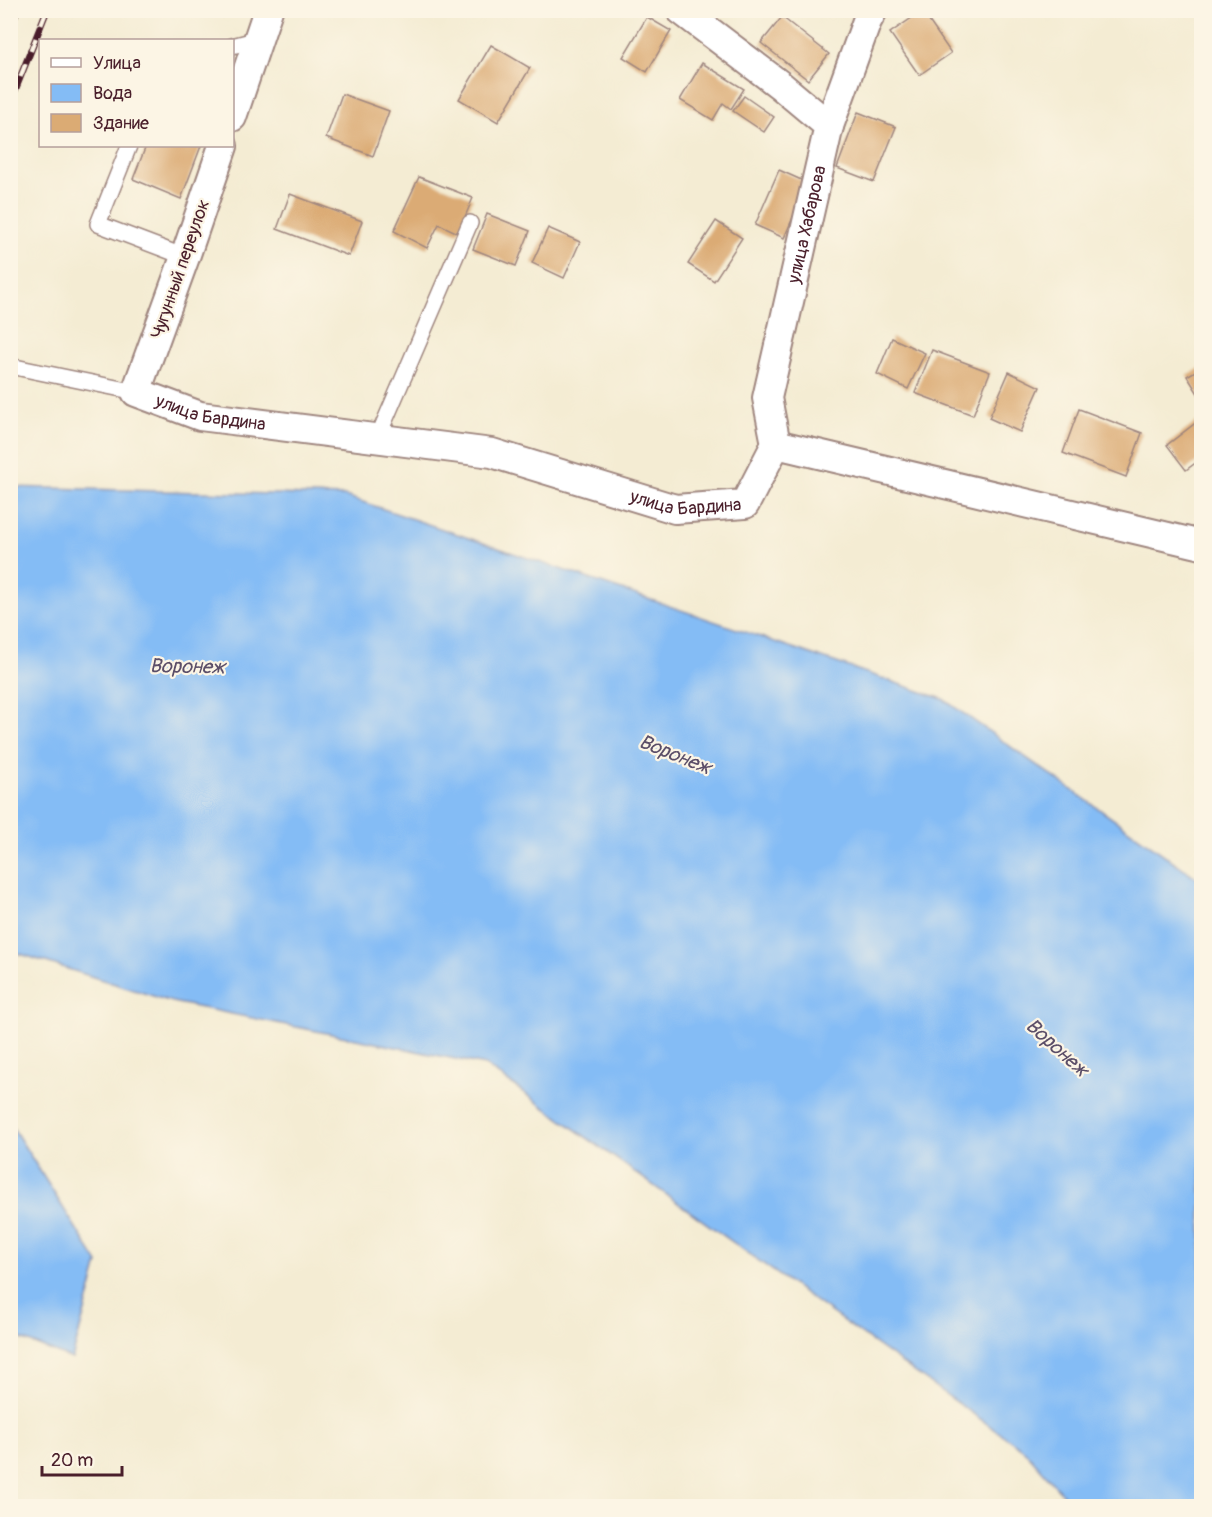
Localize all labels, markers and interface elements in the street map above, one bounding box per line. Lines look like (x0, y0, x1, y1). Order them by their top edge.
legend (39, 39, 234, 147)
text: Улица (93, 52, 141, 75)
text: Вода (93, 82, 132, 105)
text: Здание (93, 112, 149, 135)
street label: улица Хабарова (782, 163, 832, 287)
street label: Чугунный переулок (146, 196, 215, 342)
street label: улица Бардина (151, 389, 267, 436)
street label: улица Бардина (626, 485, 742, 521)
water label: Воронеж (149, 653, 228, 680)
water label: Воронеж (635, 729, 717, 781)
water label: Воронеж (1020, 1013, 1095, 1084)
scale bar (42, 1439, 122, 1477)
text: 20 m (51, 1449, 93, 1472)

